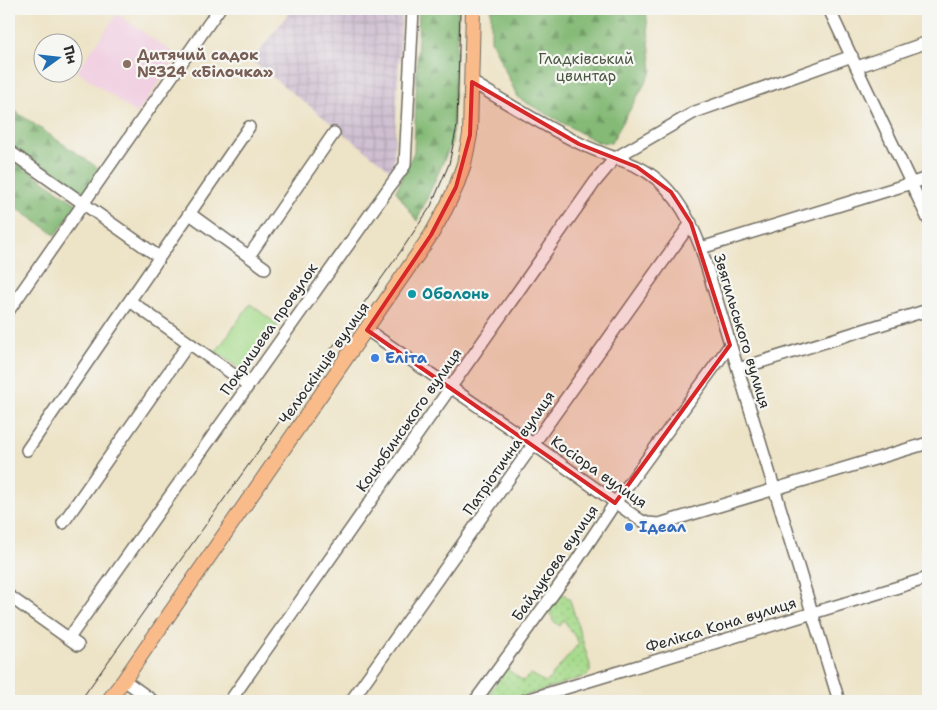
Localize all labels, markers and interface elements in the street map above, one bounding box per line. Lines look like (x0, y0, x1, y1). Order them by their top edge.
north arrow (32, 32, 82, 82)
text: Пн (59, 43, 82, 66)
place label: Дитячий садок №324 «Білочка» (137, 45, 273, 82)
park label: Гладківський цвинтар (538, 49, 634, 86)
marker: Дитячий садок №324 «Білочка» (121, 58, 133, 70)
street label: Звягильського вулиця (709, 251, 775, 411)
street label: Покришева провулок (216, 259, 322, 399)
place label: Оболонь (422, 284, 489, 304)
marker: Оболонь (406, 288, 418, 300)
street label: Челюскінців вулиця (274, 298, 374, 428)
street label: Коцюбинського вулиця (352, 344, 466, 496)
place label: Еліта (385, 348, 428, 368)
marker: Еліта (369, 352, 381, 364)
street label: Патріотична вулиця (459, 387, 559, 519)
street label: Косіора вулиця (547, 431, 651, 513)
street label: Байдукова вулиця (507, 501, 603, 625)
place label: Ідеал (639, 517, 686, 537)
marker: Ідеал (623, 521, 635, 533)
street label: Фелікса Кона вулиця (643, 593, 799, 657)

